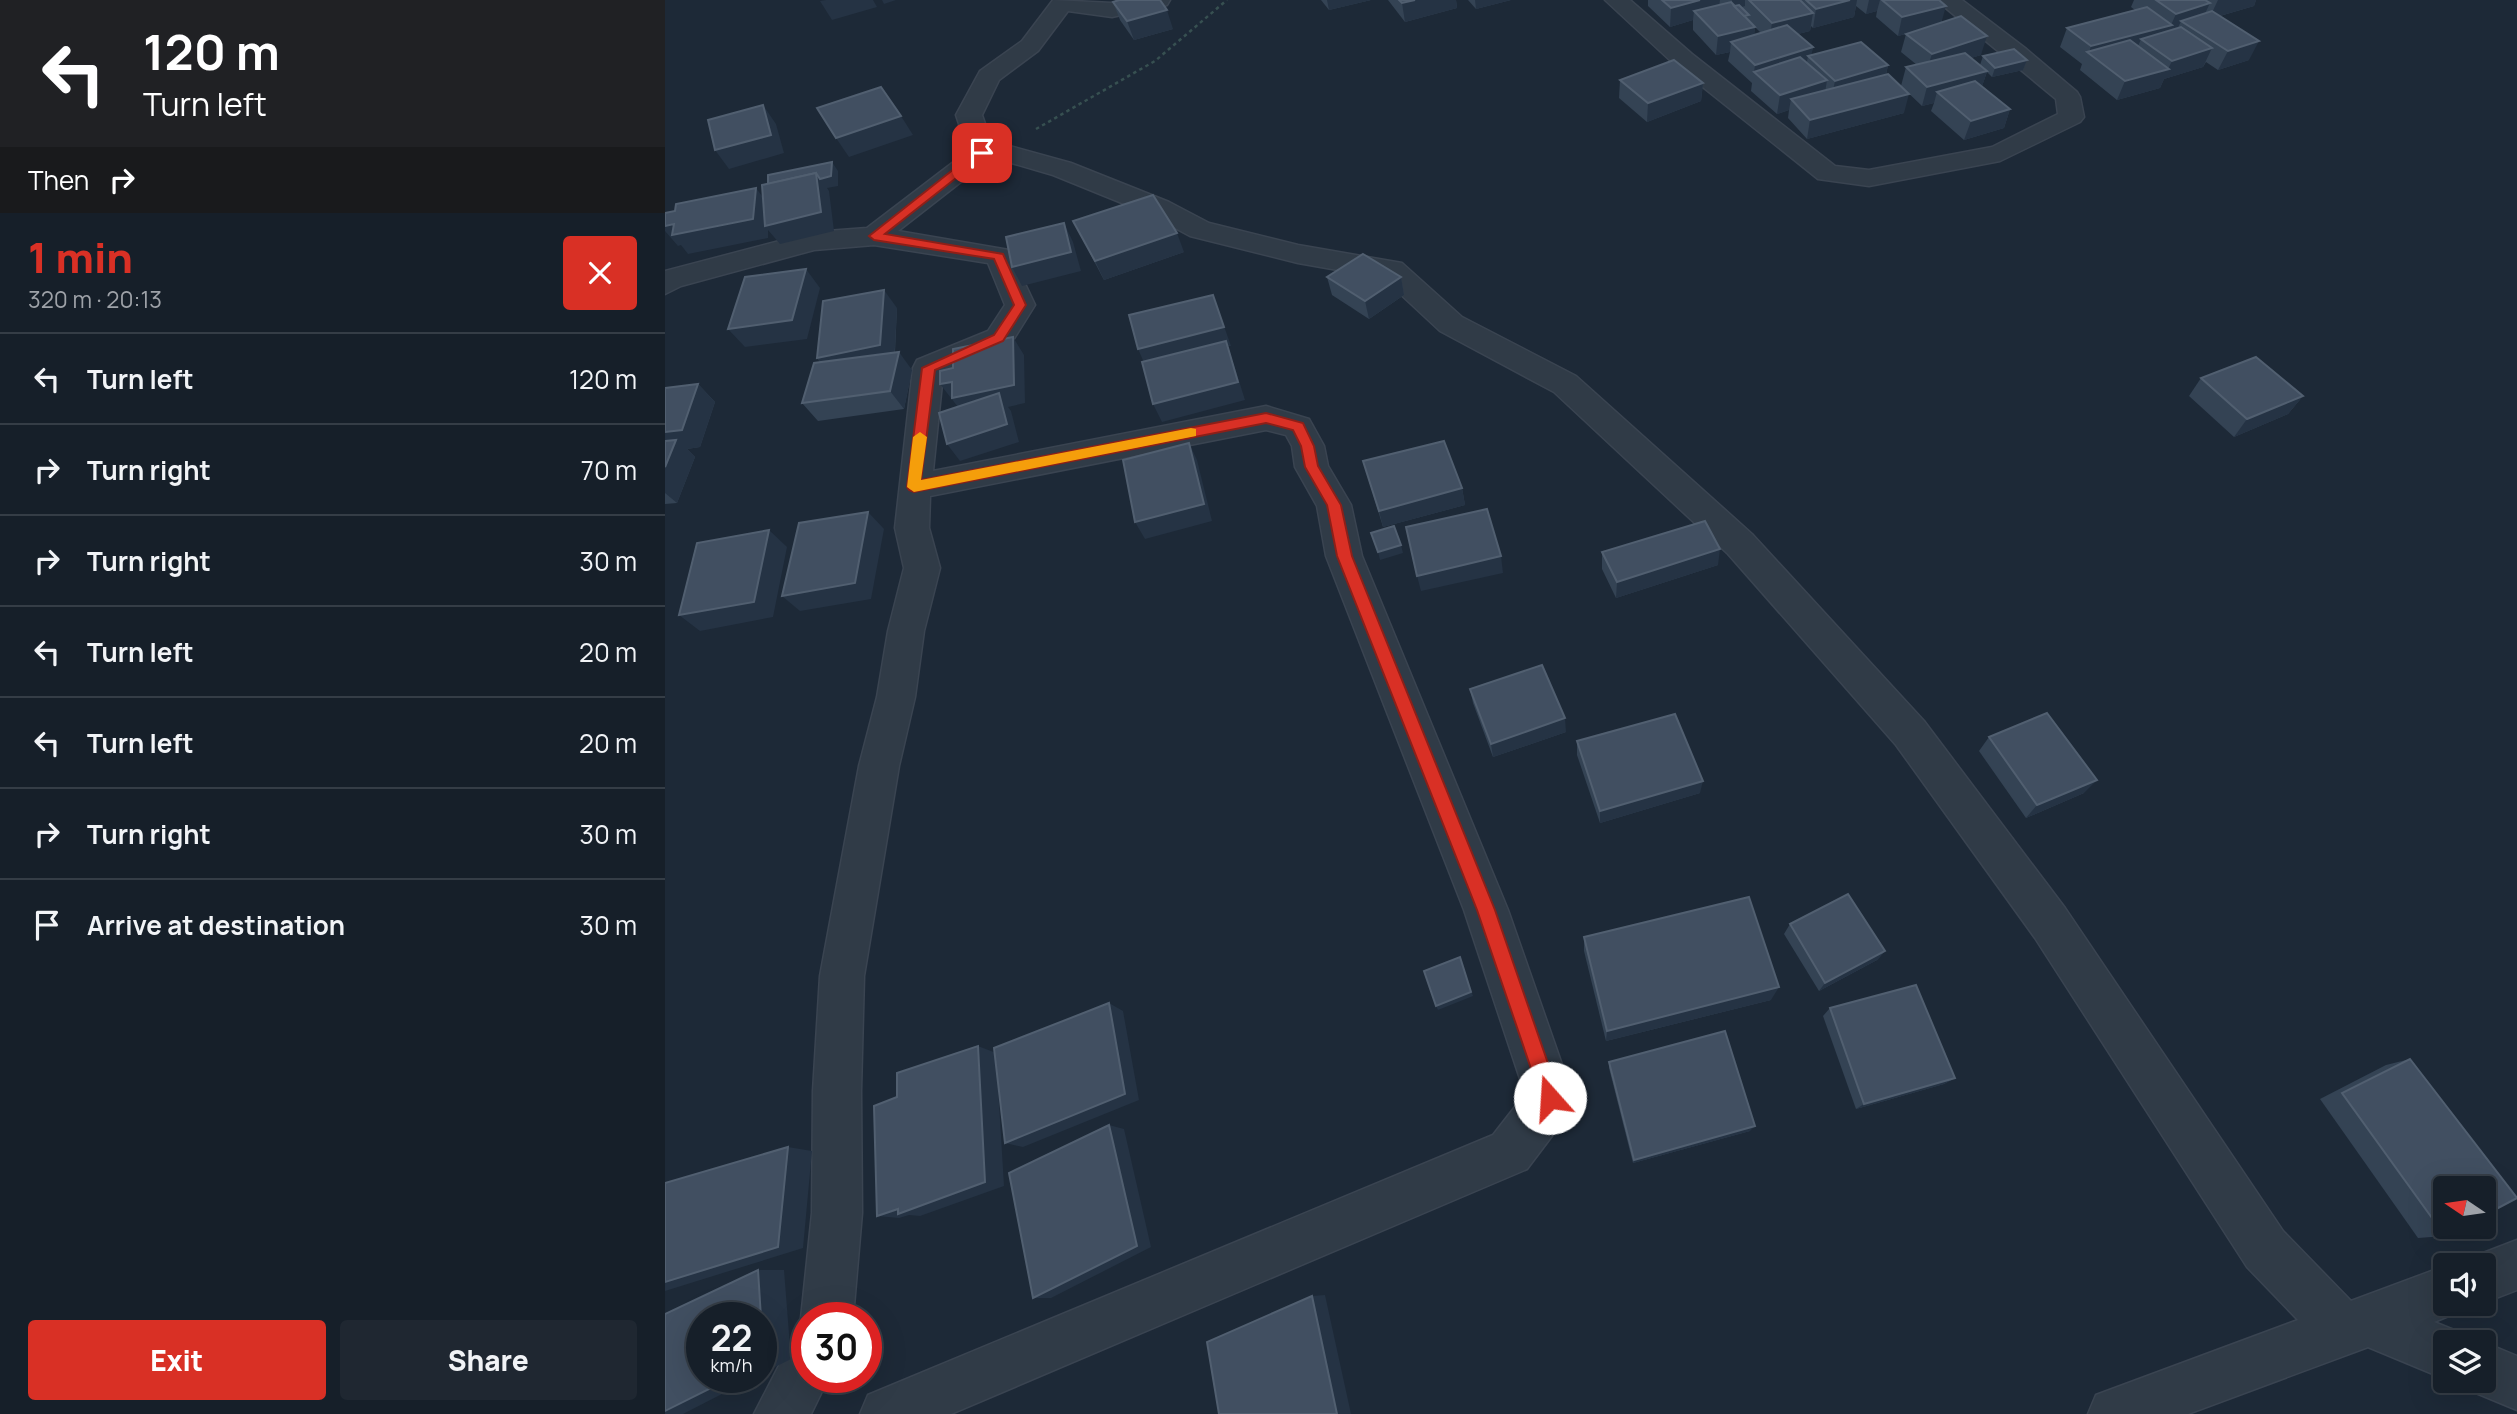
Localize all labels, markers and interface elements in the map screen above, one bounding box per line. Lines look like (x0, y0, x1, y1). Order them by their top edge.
text: 120 m (143, 18, 280, 85)
icon: left (28, 28, 119, 119)
text: Turn left (143, 82, 267, 126)
pin (952, 123, 1012, 183)
icon: arrive (963, 134, 1001, 172)
icon: right (103, 161, 141, 199)
text: Then (28, 162, 89, 198)
text: 1 min (28, 228, 133, 286)
button: close (563, 236, 637, 310)
text: 320 m · 20:13 (28, 283, 162, 315)
icon: left (28, 360, 66, 398)
text: Turn left (87, 361, 194, 397)
text: 120 m (569, 361, 637, 397)
icon: right (28, 451, 66, 489)
text: Turn right (87, 452, 211, 488)
text: 70 m (581, 452, 637, 488)
icon: right (28, 542, 66, 580)
text: Turn right (87, 543, 211, 579)
text: 30 m (580, 543, 637, 579)
icon: left (28, 633, 66, 671)
text: Turn left (87, 634, 194, 670)
text: 20 m (579, 634, 637, 670)
icon: left (28, 724, 66, 762)
text: Turn left (87, 725, 194, 761)
text: 20 m (579, 725, 637, 761)
icon: right (28, 815, 66, 853)
text: Turn right (87, 816, 211, 852)
text: 30 m (580, 816, 637, 852)
icon: arrive (28, 906, 66, 944)
text: Arrive at destination (87, 907, 345, 943)
text: 30 m (580, 907, 637, 943)
position arrow (1513, 1061, 1587, 1135)
north arrow (2433, 1176, 2495, 1239)
map controls (2433, 1176, 2496, 1393)
button: sound (2433, 1253, 2496, 1316)
speed limit sign: 30 (791, 1302, 882, 1393)
text: 22 (711, 1314, 752, 1362)
button: Exit (28, 1320, 326, 1400)
button: Share (340, 1320, 637, 1400)
button: layers (2433, 1330, 2496, 1393)
text: km/h (711, 1353, 752, 1377)

